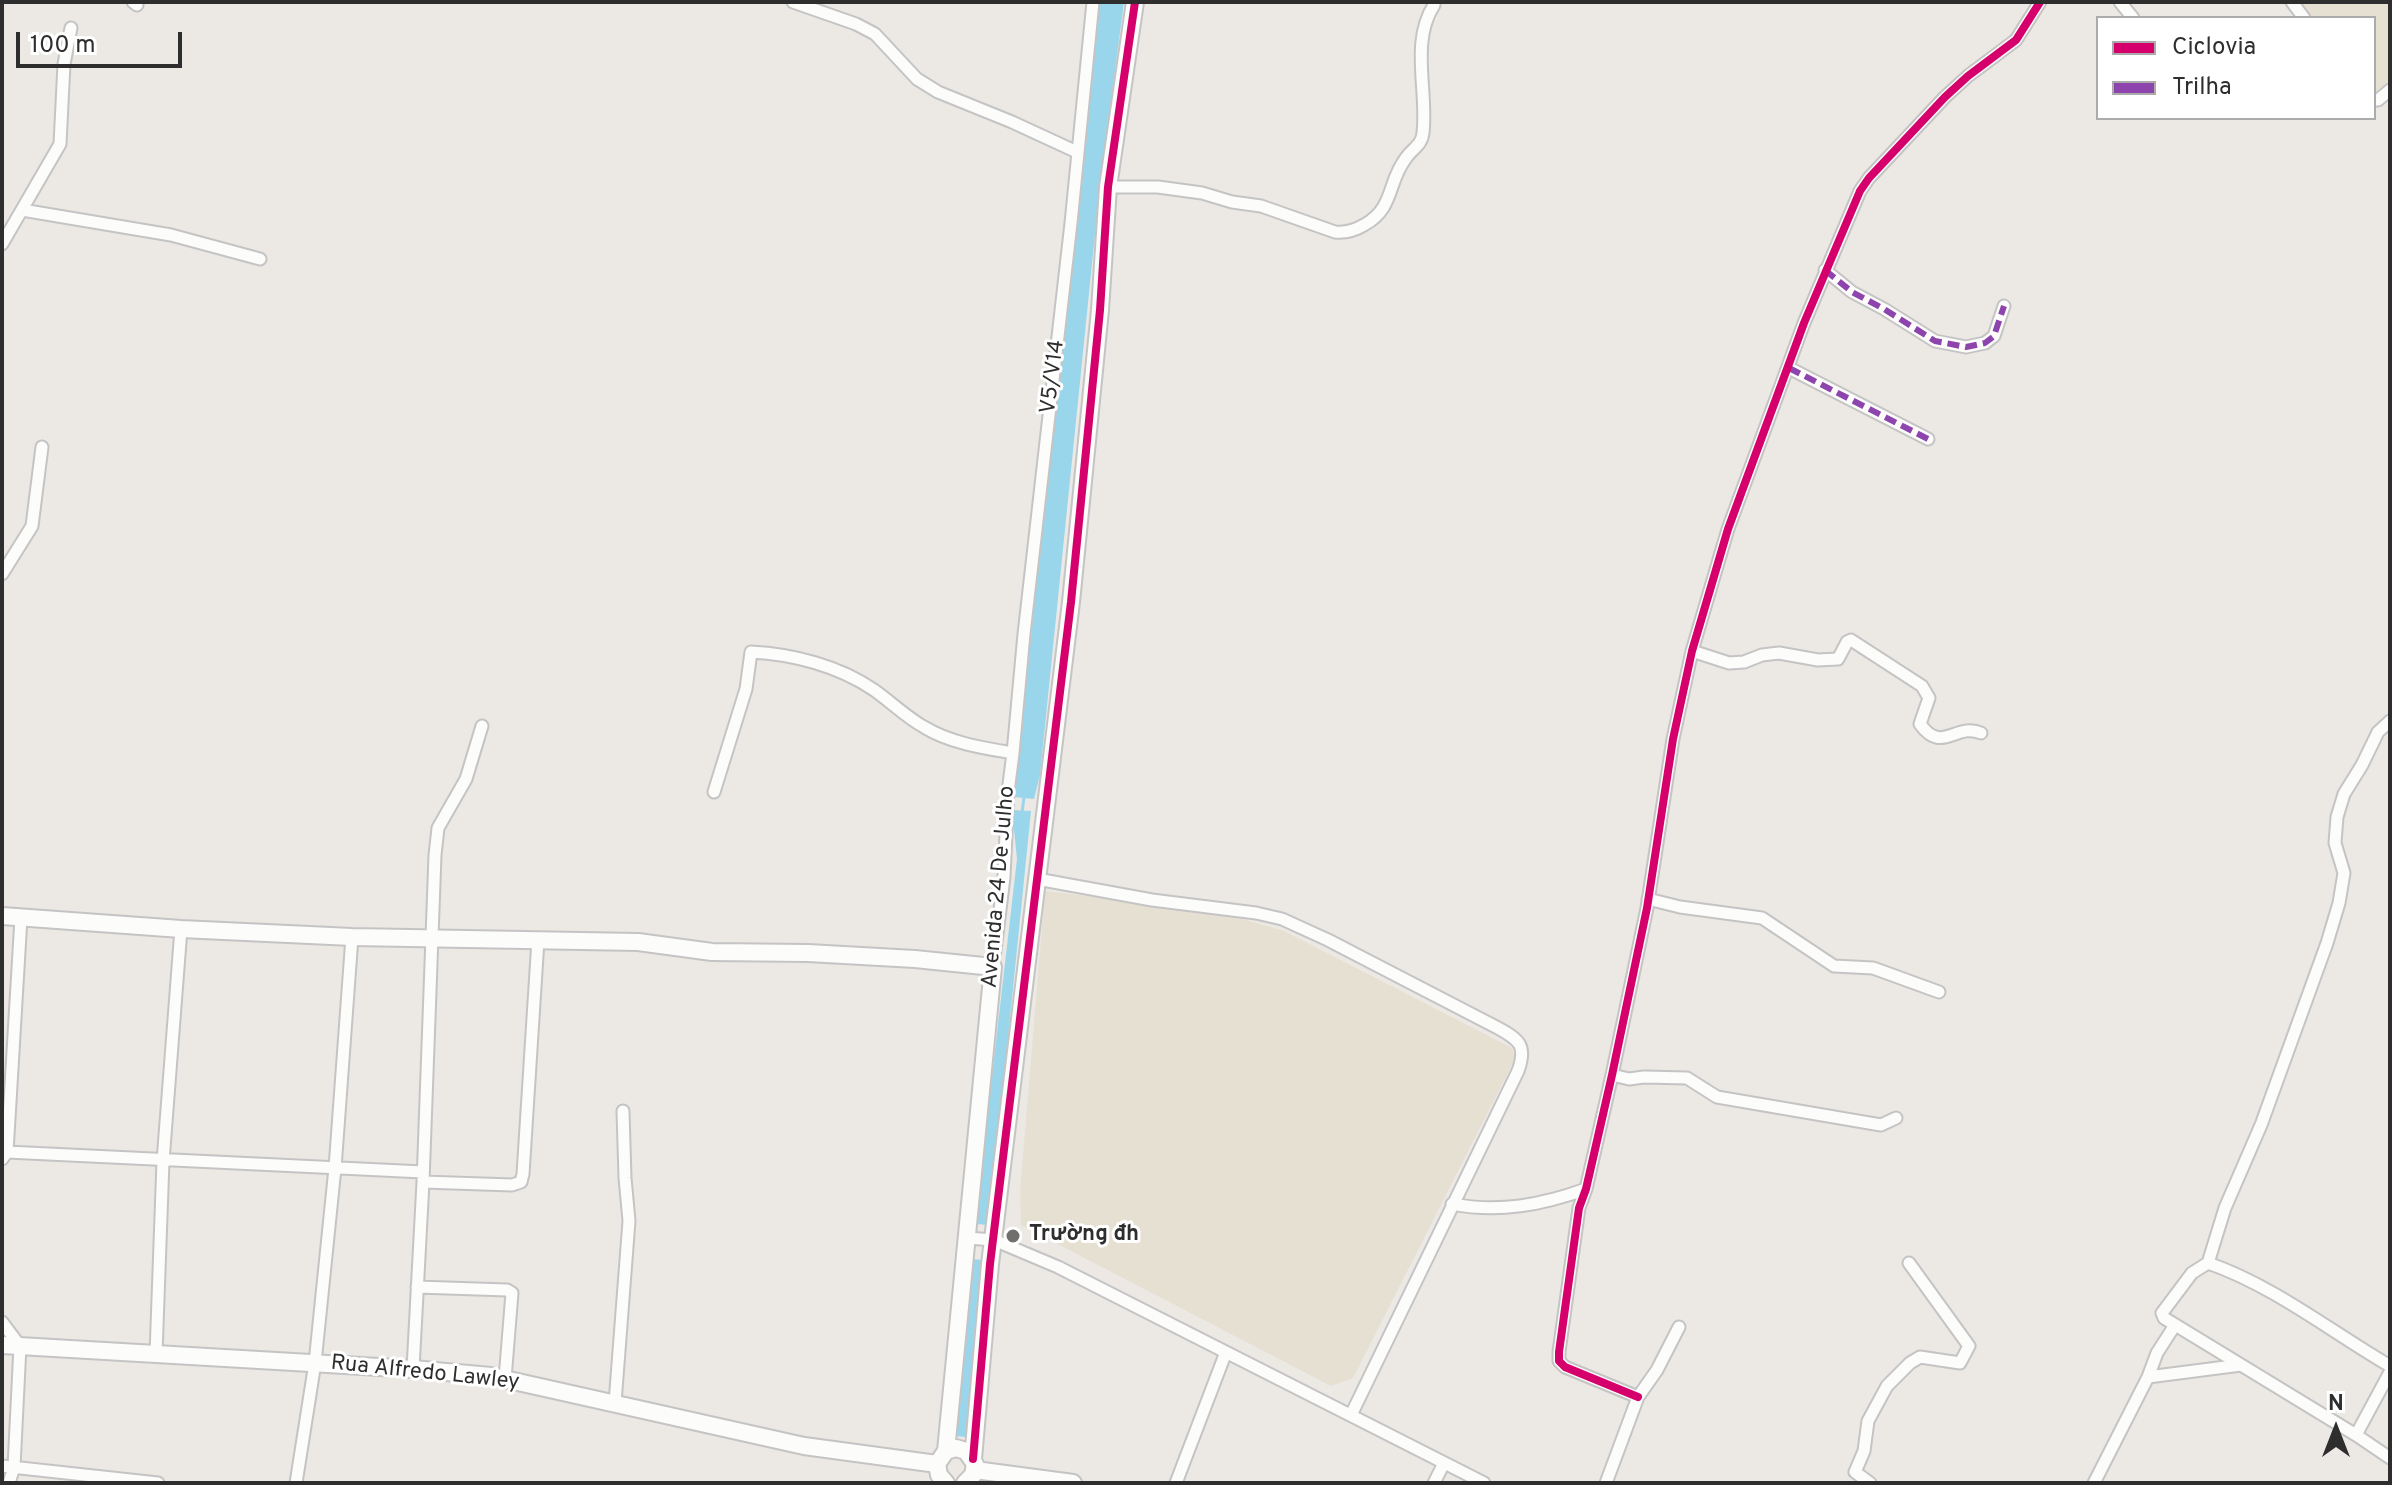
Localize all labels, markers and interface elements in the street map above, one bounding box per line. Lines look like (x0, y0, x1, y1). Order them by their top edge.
scale bar (20, 16, 186, 66)
legend (2096, 16, 2376, 120)
text: 100 m (30, 31, 96, 61)
text: Ciclovia (2172, 33, 2256, 63)
text: Trilha (2172, 73, 2232, 103)
street label: V5/V14 (1036, 338, 1072, 416)
street label: Avenida 24 De Julho (978, 785, 1022, 989)
place label: Trường đh (1029, 1223, 1139, 1249)
marker: Trường đh (1004, 1227, 1022, 1245)
street label: Rua Alfredo Lawley (329, 1351, 521, 1397)
north arrow (2296, 1389, 2376, 1469)
text: N (2328, 1391, 2344, 1418)

